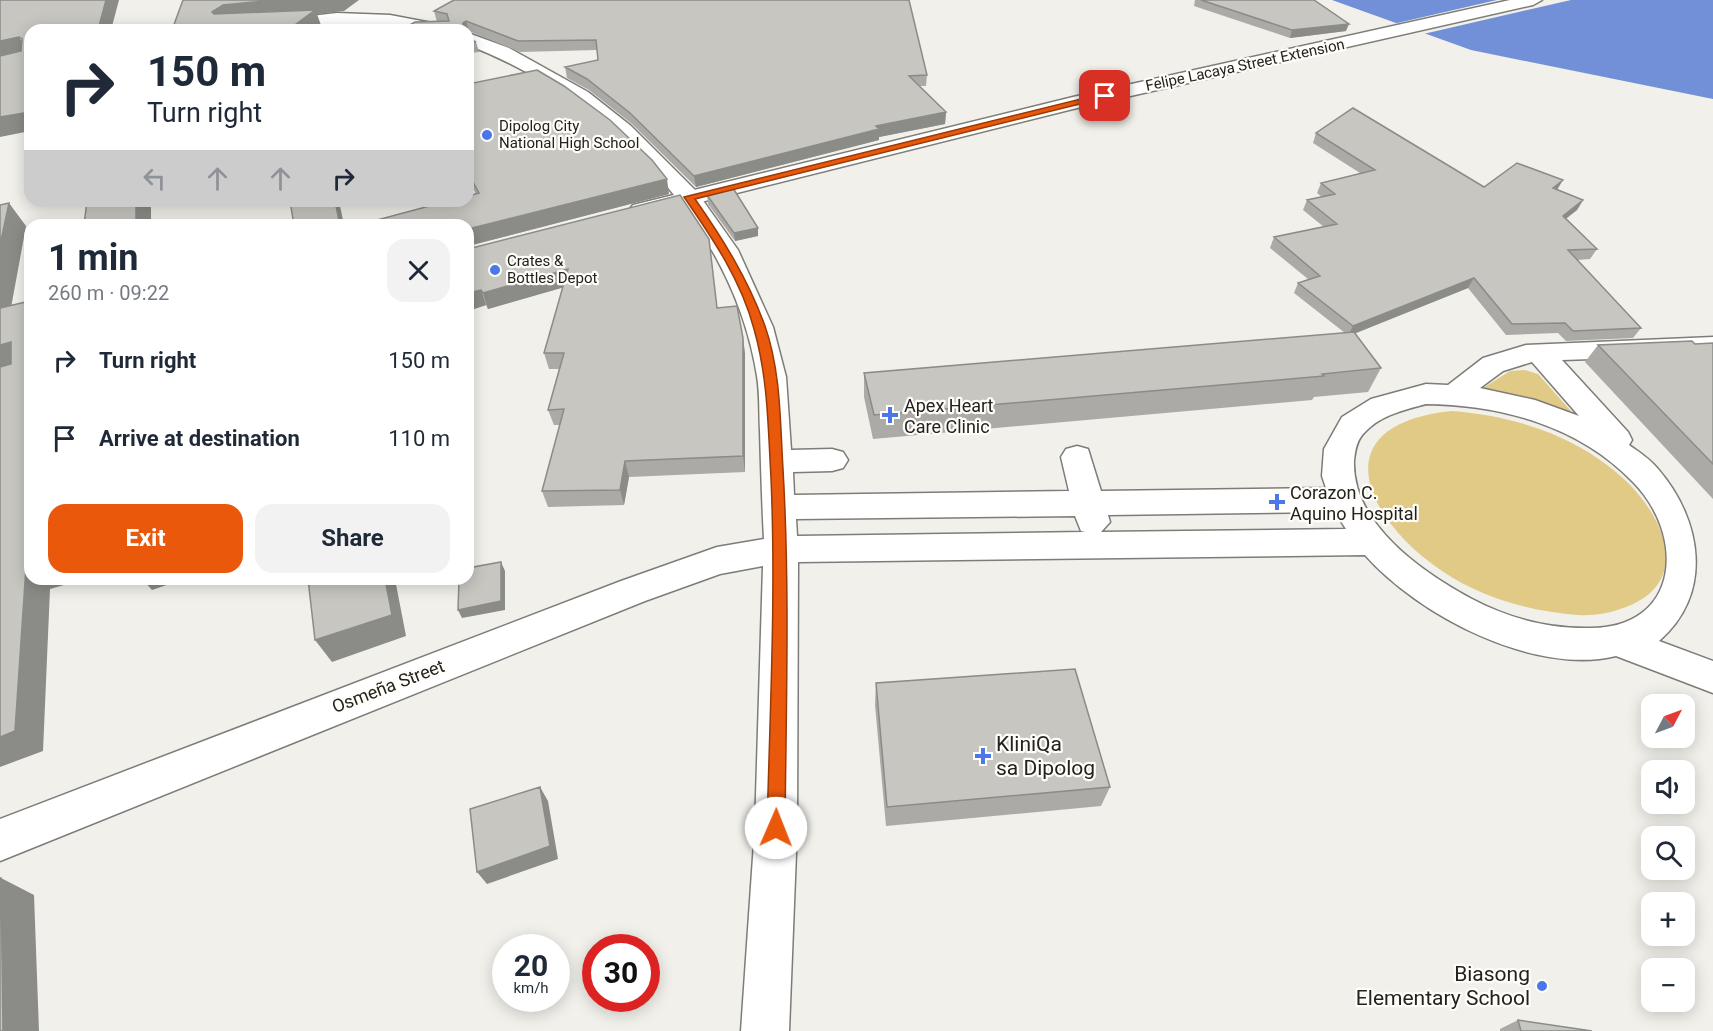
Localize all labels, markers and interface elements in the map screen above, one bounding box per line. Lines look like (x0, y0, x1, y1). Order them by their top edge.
street label: Felipe Lacaya Street Extension (1144, 35, 1346, 95)
text: 150 m (147, 47, 266, 96)
icon: right (48, 48, 126, 126)
pin (1079, 70, 1130, 121)
icon: arrive (1088, 79, 1121, 112)
text: Turn right (147, 97, 262, 129)
place label: Dipolog City National High School (499, 117, 639, 152)
marker: Dipolog City National High School (480, 128, 494, 142)
icon: left (138, 162, 171, 195)
icon: ahead (201, 162, 234, 195)
icon: ahead (264, 162, 297, 195)
icon: right (327, 162, 360, 195)
text: 1 min (48, 237, 139, 279)
button: close (387, 239, 450, 302)
place label: Crates & Bottles Depot (507, 252, 598, 287)
marker: Crates & Bottles Depot (488, 263, 502, 277)
text: 260 m · 09:22 (48, 281, 169, 305)
icon: right (48, 344, 81, 377)
text: Turn right (99, 348, 196, 373)
text: 150 m (388, 348, 450, 373)
place label: Apex Heart Care Clinic (904, 395, 994, 437)
marker: Apex Heart Care Clinic (881, 406, 899, 424)
icon: arrive (48, 422, 81, 455)
text: Arrive at destination (99, 426, 300, 451)
text: 110 m (388, 426, 450, 451)
place label: Corazon C. Aquino Hospital (1290, 482, 1418, 524)
marker: Corazon C. Aquino Hospital (1268, 493, 1286, 511)
button: Exit (48, 504, 243, 573)
button: Share (255, 504, 450, 573)
street label: Osmeña Street (329, 655, 447, 717)
north arrow (1641, 694, 1695, 748)
map controls (1641, 694, 1695, 1012)
place label: KliniQa sa Dipolog (996, 732, 1095, 780)
marker: KliniQa sa Dipolog (974, 747, 992, 765)
button: sound (1641, 760, 1695, 814)
position arrow (744, 796, 808, 860)
button: search (1641, 826, 1695, 880)
button: + (1641, 892, 1695, 946)
speed limit sign: 30 (582, 934, 660, 1012)
text: 20 (514, 948, 548, 983)
button: − (1641, 958, 1695, 1012)
place label: Biasong Elementary School (1356, 962, 1530, 1010)
text: km/h (513, 979, 549, 997)
marker: Biasong Elementary School (1535, 979, 1549, 993)

